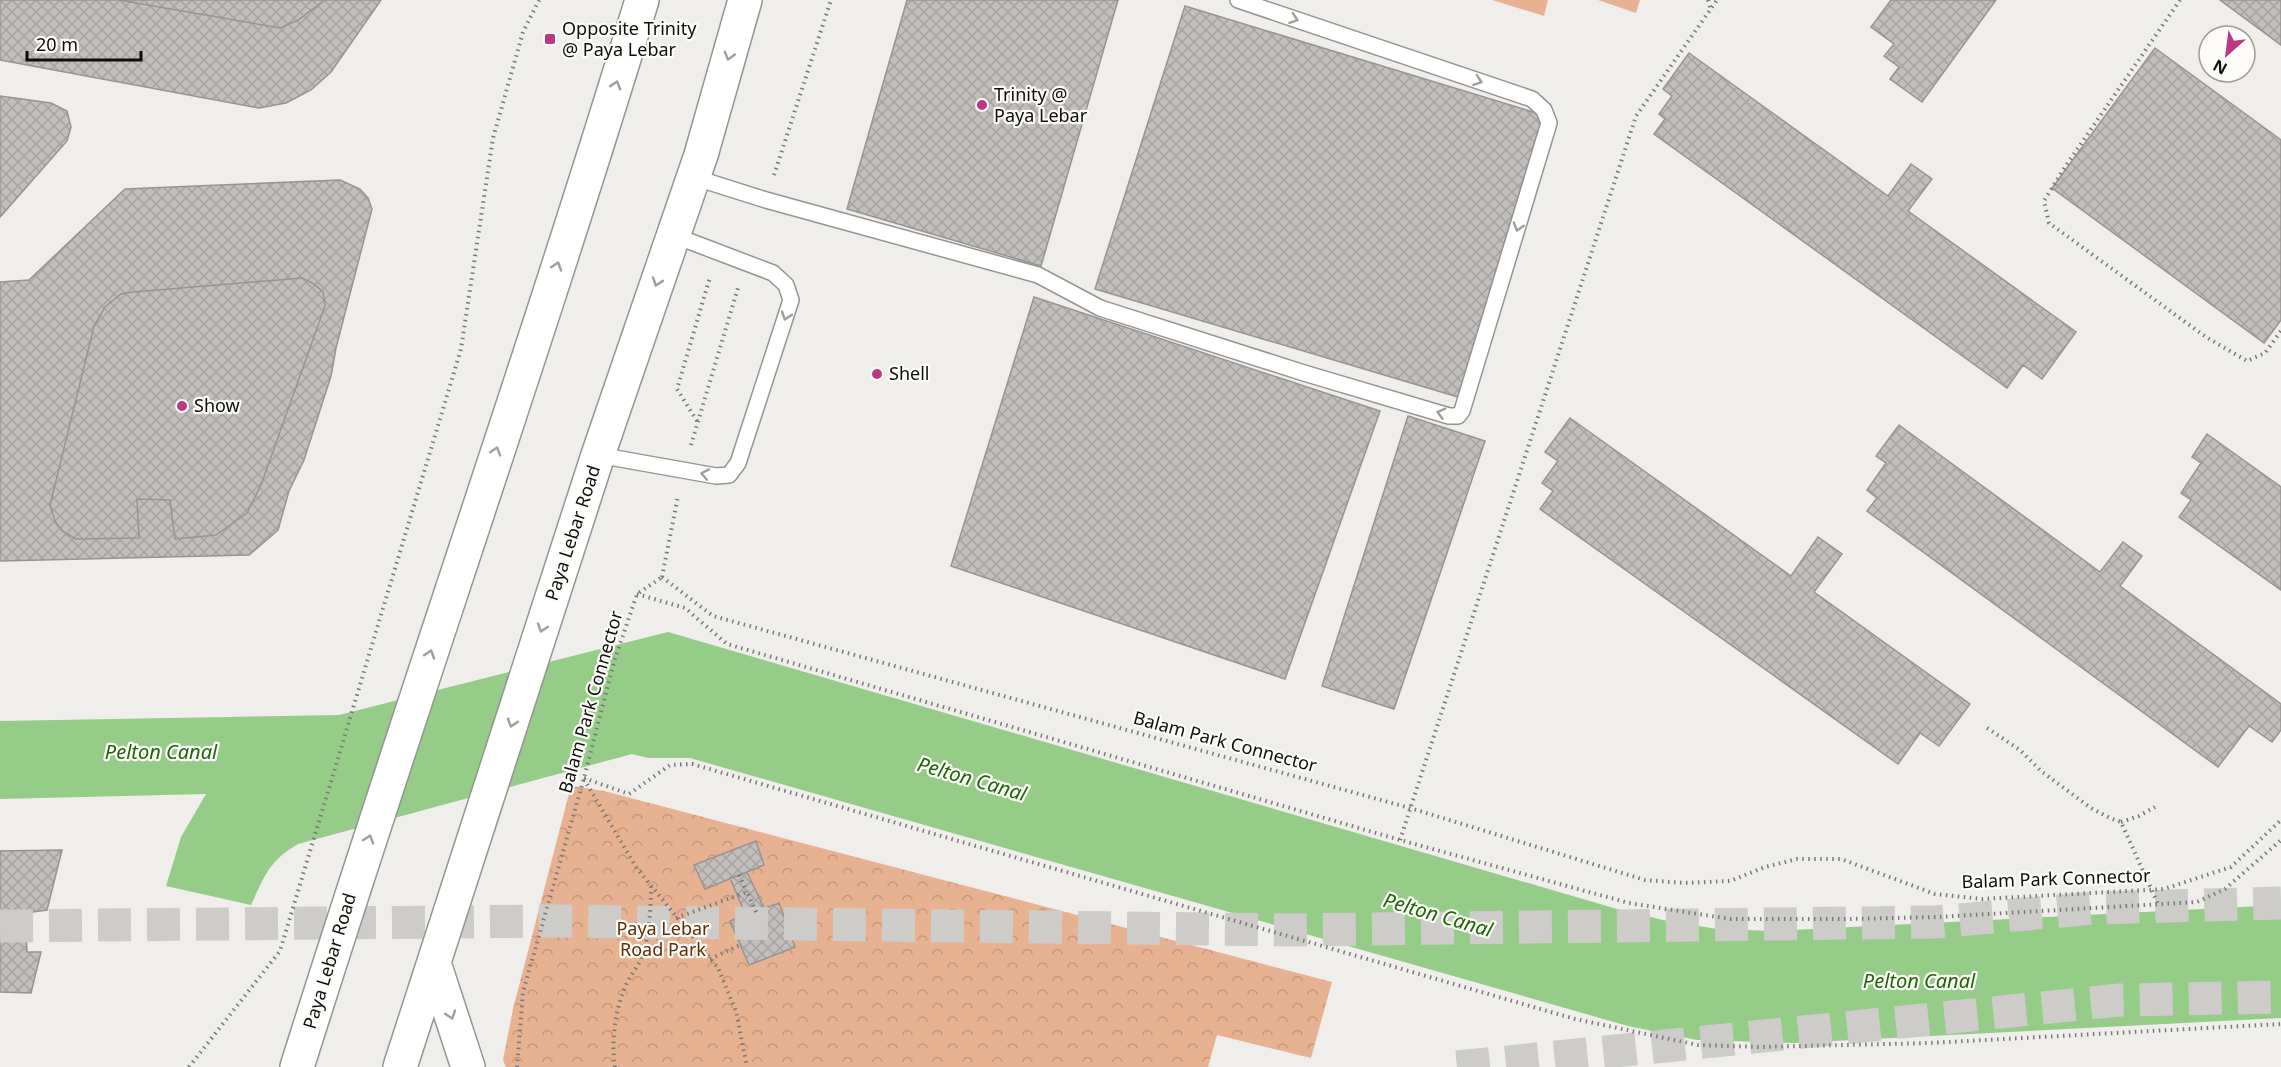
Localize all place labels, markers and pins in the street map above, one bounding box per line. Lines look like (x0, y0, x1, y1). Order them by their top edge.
place label: Opposite Trinity @ Paya Lebar (562, 16, 697, 61)
marker: Opposite Trinity @ Paya Lebar (543, 32, 557, 46)
place label: Trinity @ Paya Lebar (994, 82, 1088, 127)
marker: Trinity @ Paya Lebar (975, 98, 989, 112)
place label: Shell (889, 361, 929, 385)
marker: Shell (870, 367, 884, 381)
place label: Show (194, 393, 240, 417)
marker: Show (175, 399, 189, 413)

